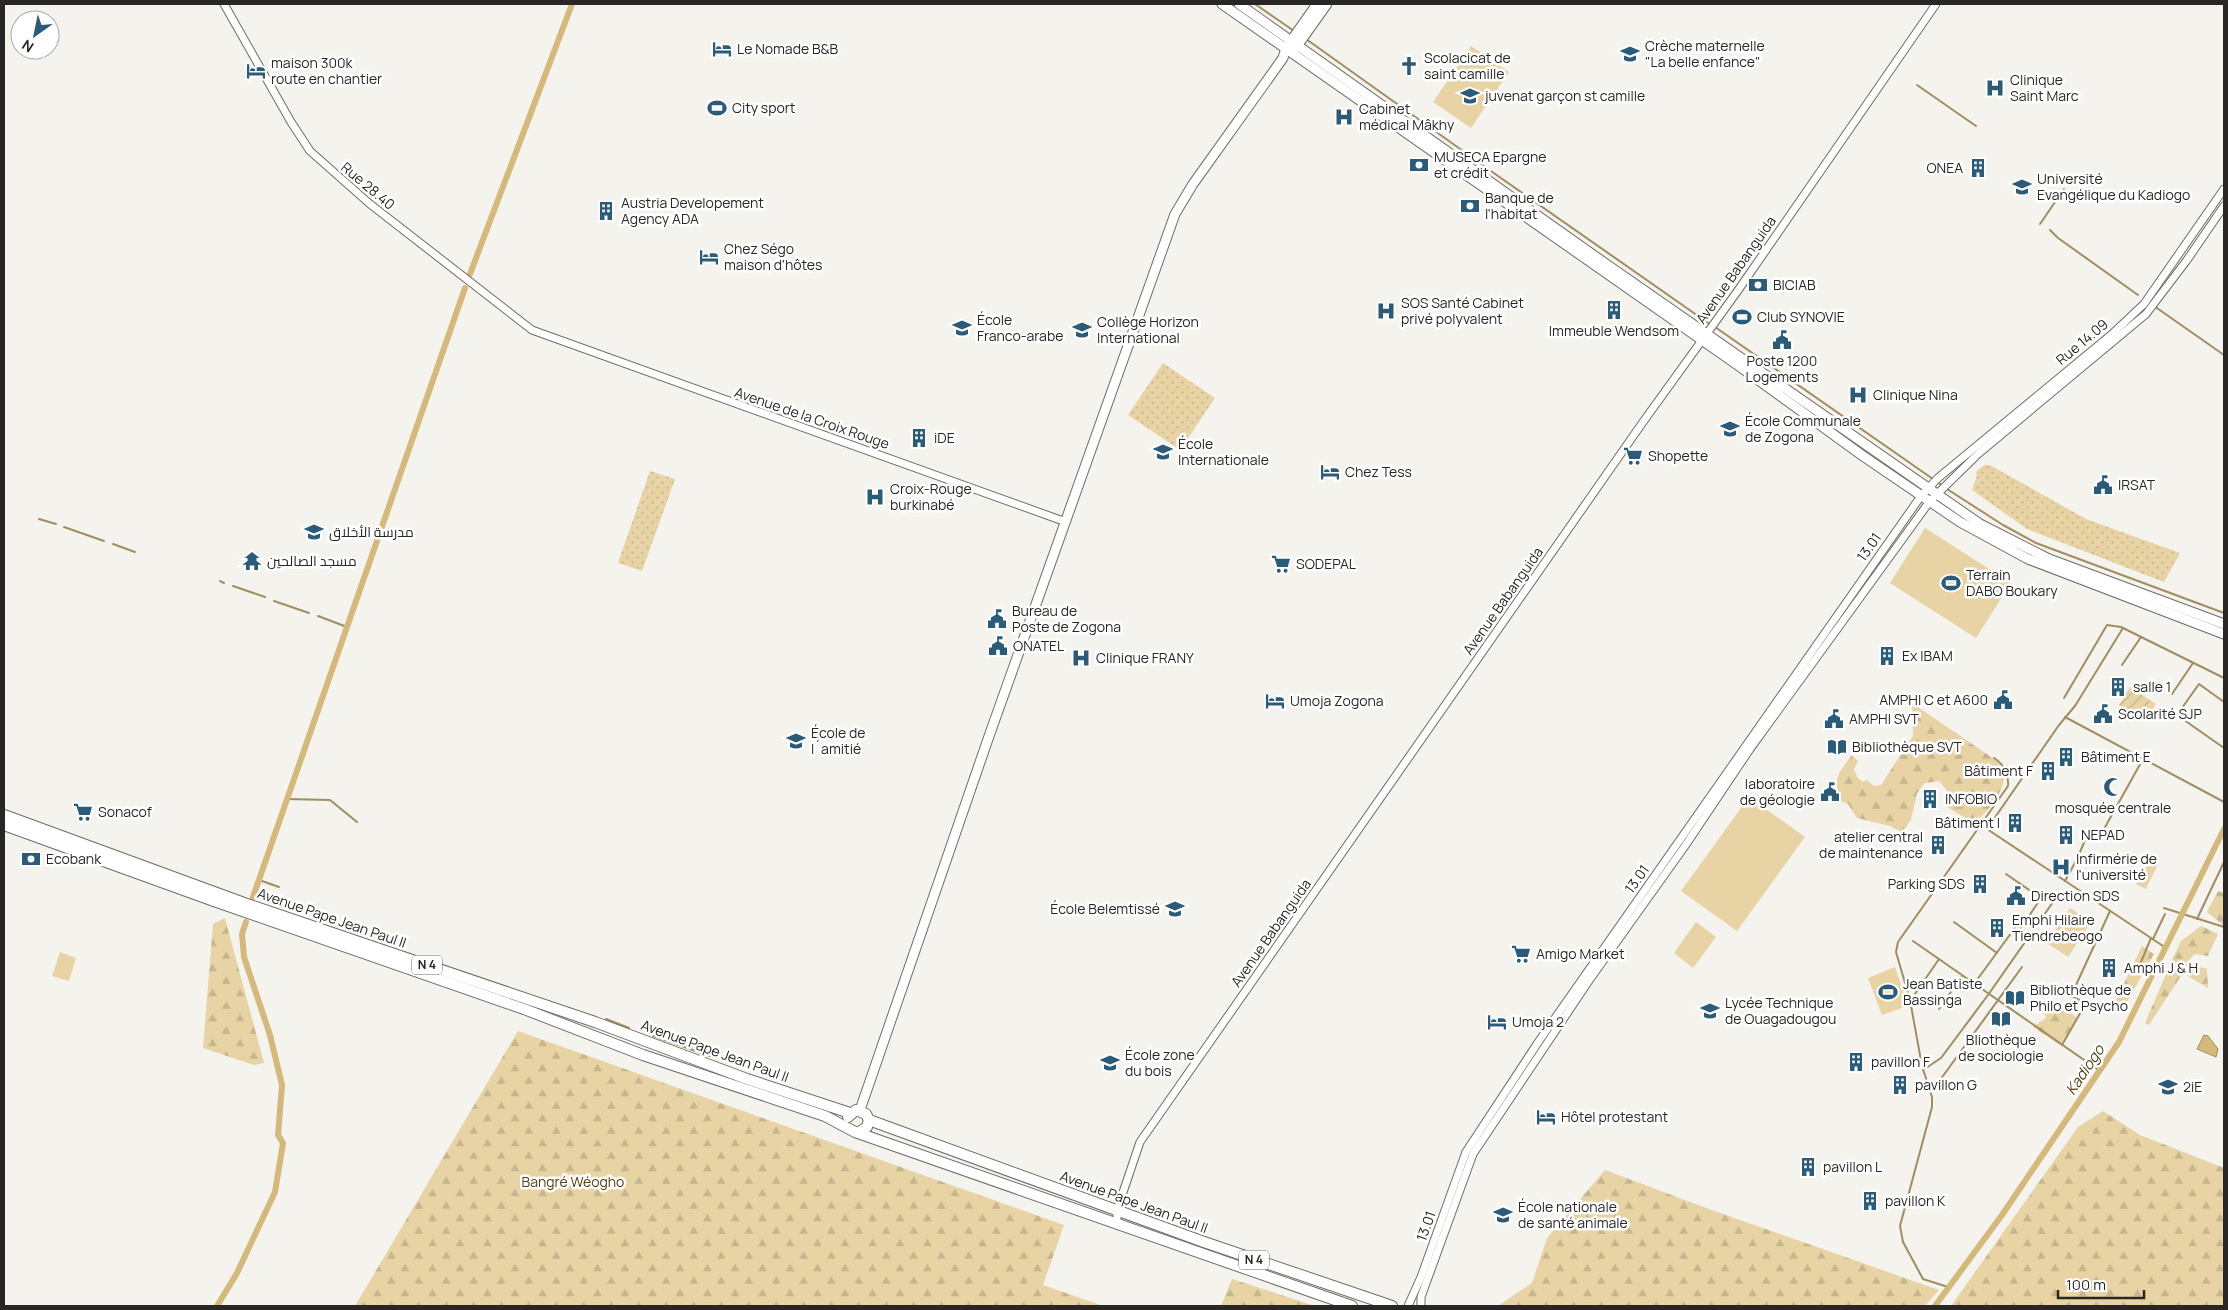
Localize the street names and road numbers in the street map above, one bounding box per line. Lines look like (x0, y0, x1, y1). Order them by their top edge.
street label: Rue 28.40 (337, 158, 399, 214)
street label: Avenue Babanguida (1691, 212, 1780, 327)
street label: Rue 14.09 (2052, 314, 2112, 369)
street label: Avenue de la Croix Rouge (732, 382, 892, 453)
street label: 13.01 (1852, 529, 1885, 565)
street label: Avenue Babanguida (1458, 543, 1547, 658)
street label: 13.01 (1620, 861, 1653, 897)
street label: Avenue Babanguida (1226, 875, 1315, 990)
street label: Avenue Pape Jean Paul II (255, 883, 409, 952)
road number: N 4 (412, 956, 442, 974)
street label: Avenue Pape Jean Paul II (639, 1015, 792, 1086)
street label: Avenue Pape Jean Paul II (1058, 1166, 1211, 1237)
street label: 13.01 (1411, 1208, 1440, 1244)
road number: N 4 (1239, 1250, 1269, 1270)

